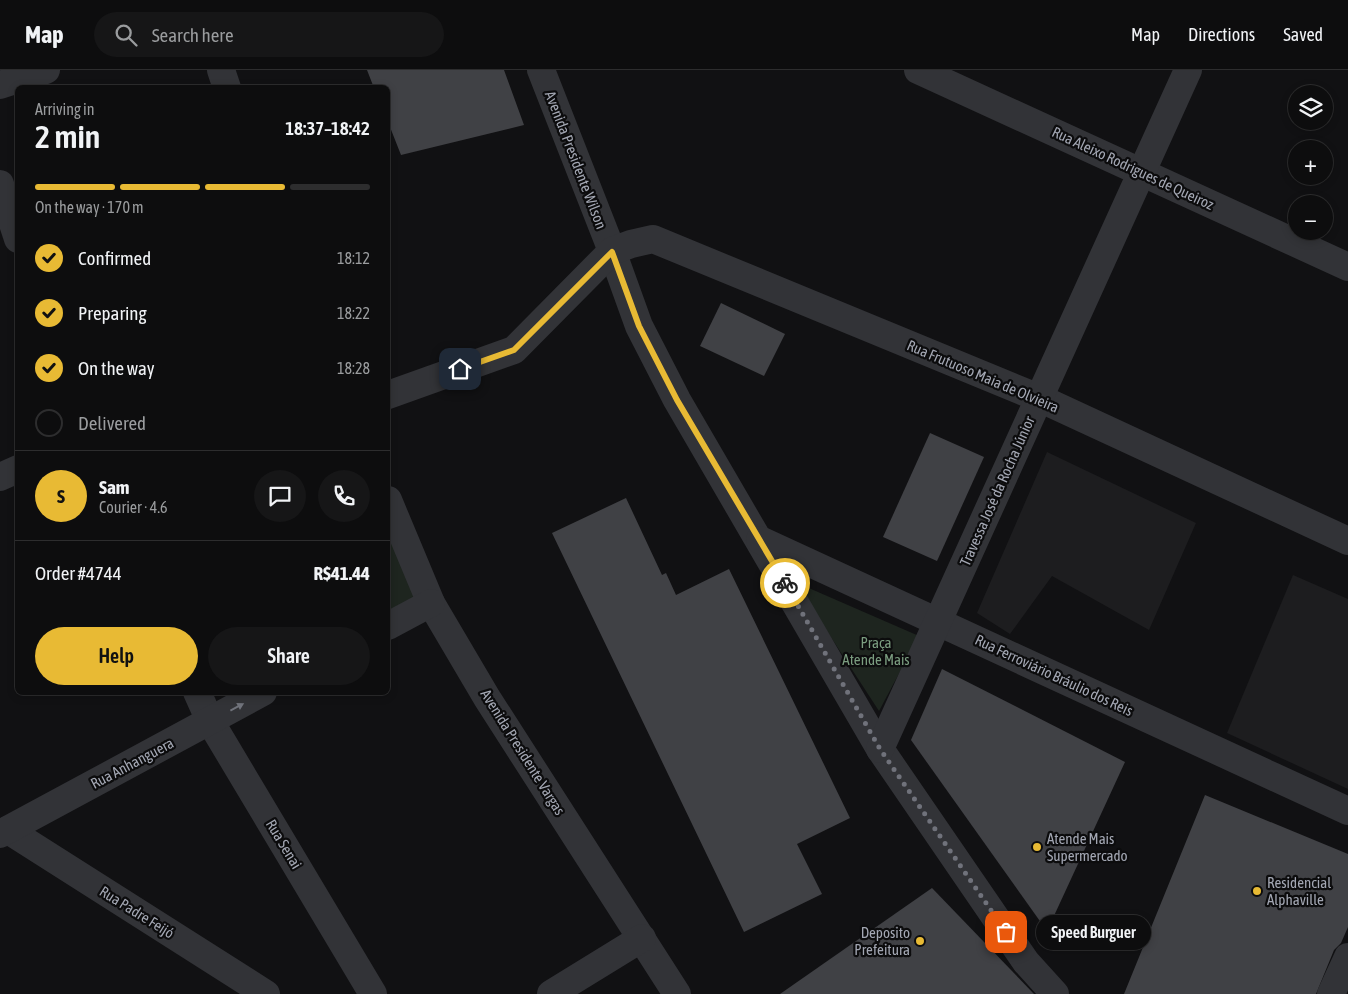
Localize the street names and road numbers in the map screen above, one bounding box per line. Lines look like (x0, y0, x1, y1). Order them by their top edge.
street label: Avenida Presidente Wilson (542, 89, 610, 231)
street label: Rua Aleixo Rodrigues de Queiroz (1049, 123, 1217, 213)
street label: Rua Frutuoso Maia de Olvieira (905, 336, 1061, 416)
street label: Travessa José da Rocha Júnior (956, 413, 1038, 568)
street label: Rua Ferroviário Bráulio dos Reis (972, 631, 1136, 719)
street label: Avenida Presidente Vargas (477, 686, 569, 818)
street label: Rua Anhanguera (88, 734, 176, 792)
street label: Rua Senai (263, 816, 305, 872)
street label: Rua Padre Feijó (97, 882, 177, 942)

